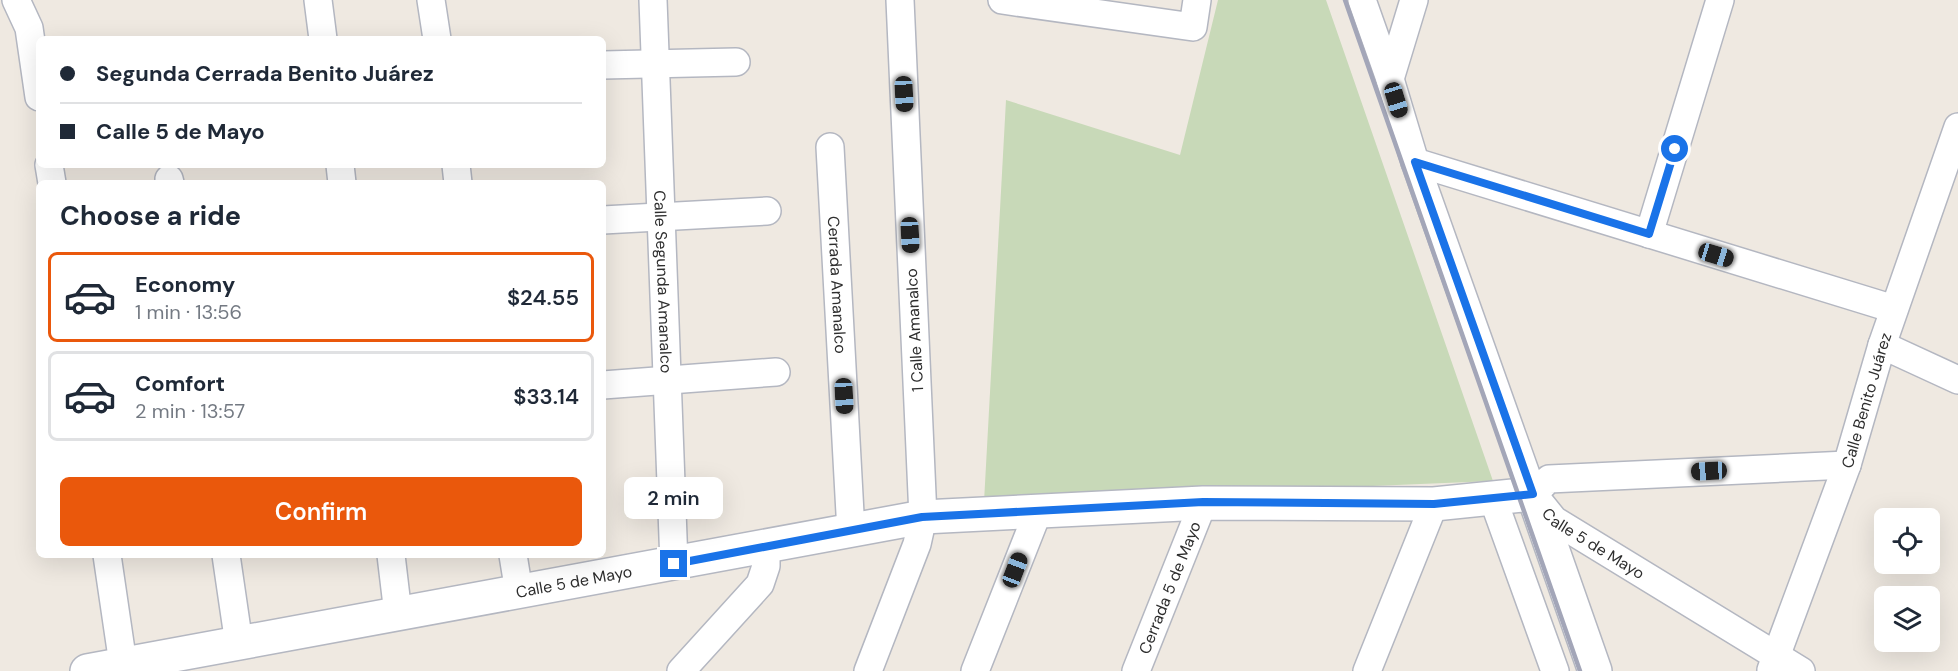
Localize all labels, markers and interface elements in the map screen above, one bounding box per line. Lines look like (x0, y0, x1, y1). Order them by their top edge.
text: Segunda Cerrada Benito Juárez (96, 59, 434, 88)
car (894, 76, 914, 112)
car (1382, 80, 1410, 120)
text: Calle 5 de Mayo (96, 117, 265, 146)
route start (1661, 135, 1688, 162)
street label: Calle Segunda Amanalco (649, 190, 677, 374)
text: Choose a ride (60, 198, 241, 233)
street label: Cerrada Amanalco (823, 215, 851, 354)
car (900, 217, 920, 253)
car (1696, 241, 1736, 269)
street label: 1 Calle Amanalco (901, 268, 928, 392)
icon: car (63, 270, 117, 324)
text: Economy (135, 270, 235, 299)
text: $24.55 (507, 283, 579, 312)
text: 1 min · 13:56 (135, 299, 242, 325)
street label: Calle Benito Juárez (1837, 330, 1897, 471)
icon: car (63, 369, 117, 423)
text: Comfort (135, 369, 225, 398)
car (834, 378, 854, 414)
text: $33.14 (513, 382, 579, 411)
text: 2 min · 13:57 (135, 398, 245, 424)
car (1691, 461, 1727, 481)
button: Confirm (60, 477, 582, 546)
callout: 2 min (624, 477, 724, 519)
text: 2 min (647, 485, 700, 511)
street label: Calle 5 de Mayo (1537, 503, 1648, 584)
map controls (1874, 508, 1940, 652)
button: locate (1874, 508, 1940, 574)
street label: Cerrada 5 de Mayo (1134, 518, 1206, 657)
route end (660, 550, 687, 577)
car (1000, 550, 1030, 590)
street label: Calle 5 de Mayo (514, 561, 634, 603)
button: layers (1874, 586, 1940, 652)

